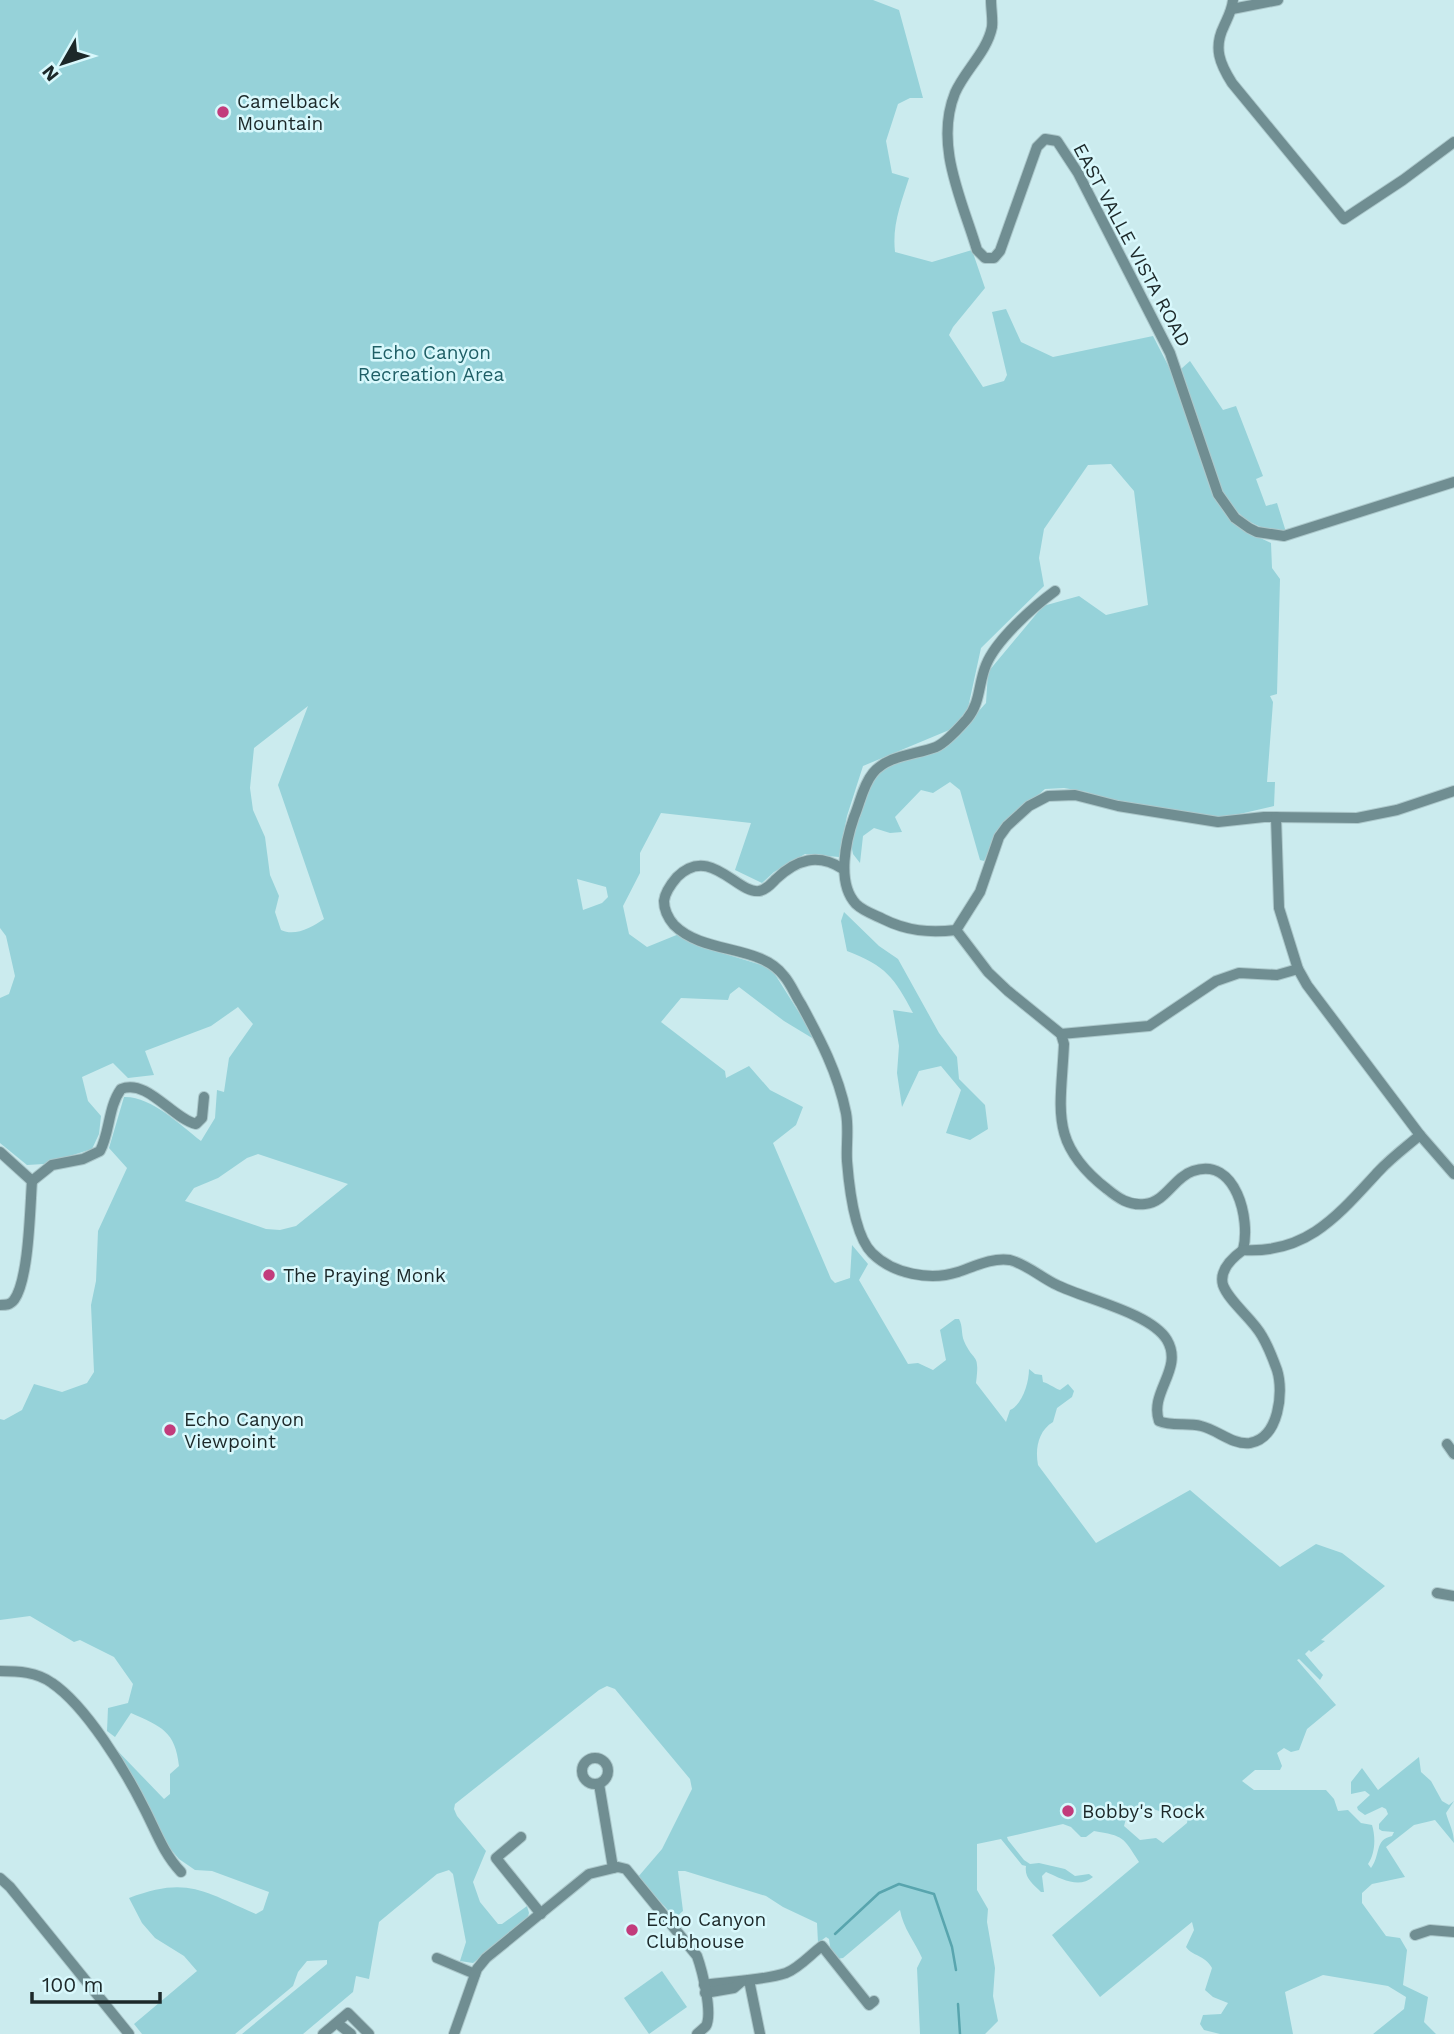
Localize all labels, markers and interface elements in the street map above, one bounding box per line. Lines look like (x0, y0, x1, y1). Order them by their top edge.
north arrow (28, 28, 98, 98)
text: N (37, 61, 64, 86)
place label: Camelback Mountain (237, 90, 340, 135)
marker: Camelback Mountain (215, 104, 231, 120)
street label: EAST VALLE VISTA ROAD (1068, 139, 1196, 351)
park label: Echo Canyon Recreation Area (358, 341, 504, 386)
place label: The Praying Monk (283, 1264, 446, 1287)
marker: The Praying Monk (261, 1267, 277, 1283)
place label: Echo Canyon Viewpoint (184, 1408, 304, 1453)
marker: Echo Canyon Viewpoint (162, 1422, 178, 1438)
place label: Bobby's Rock (1082, 1800, 1205, 1823)
marker: Bobby's Rock (1060, 1803, 1076, 1819)
place label: Echo Canyon Clubhouse (646, 1908, 766, 1953)
marker: Echo Canyon Clubhouse (624, 1922, 640, 1938)
scale bar (32, 1960, 159, 2004)
text: 100 m (42, 1972, 104, 1997)

